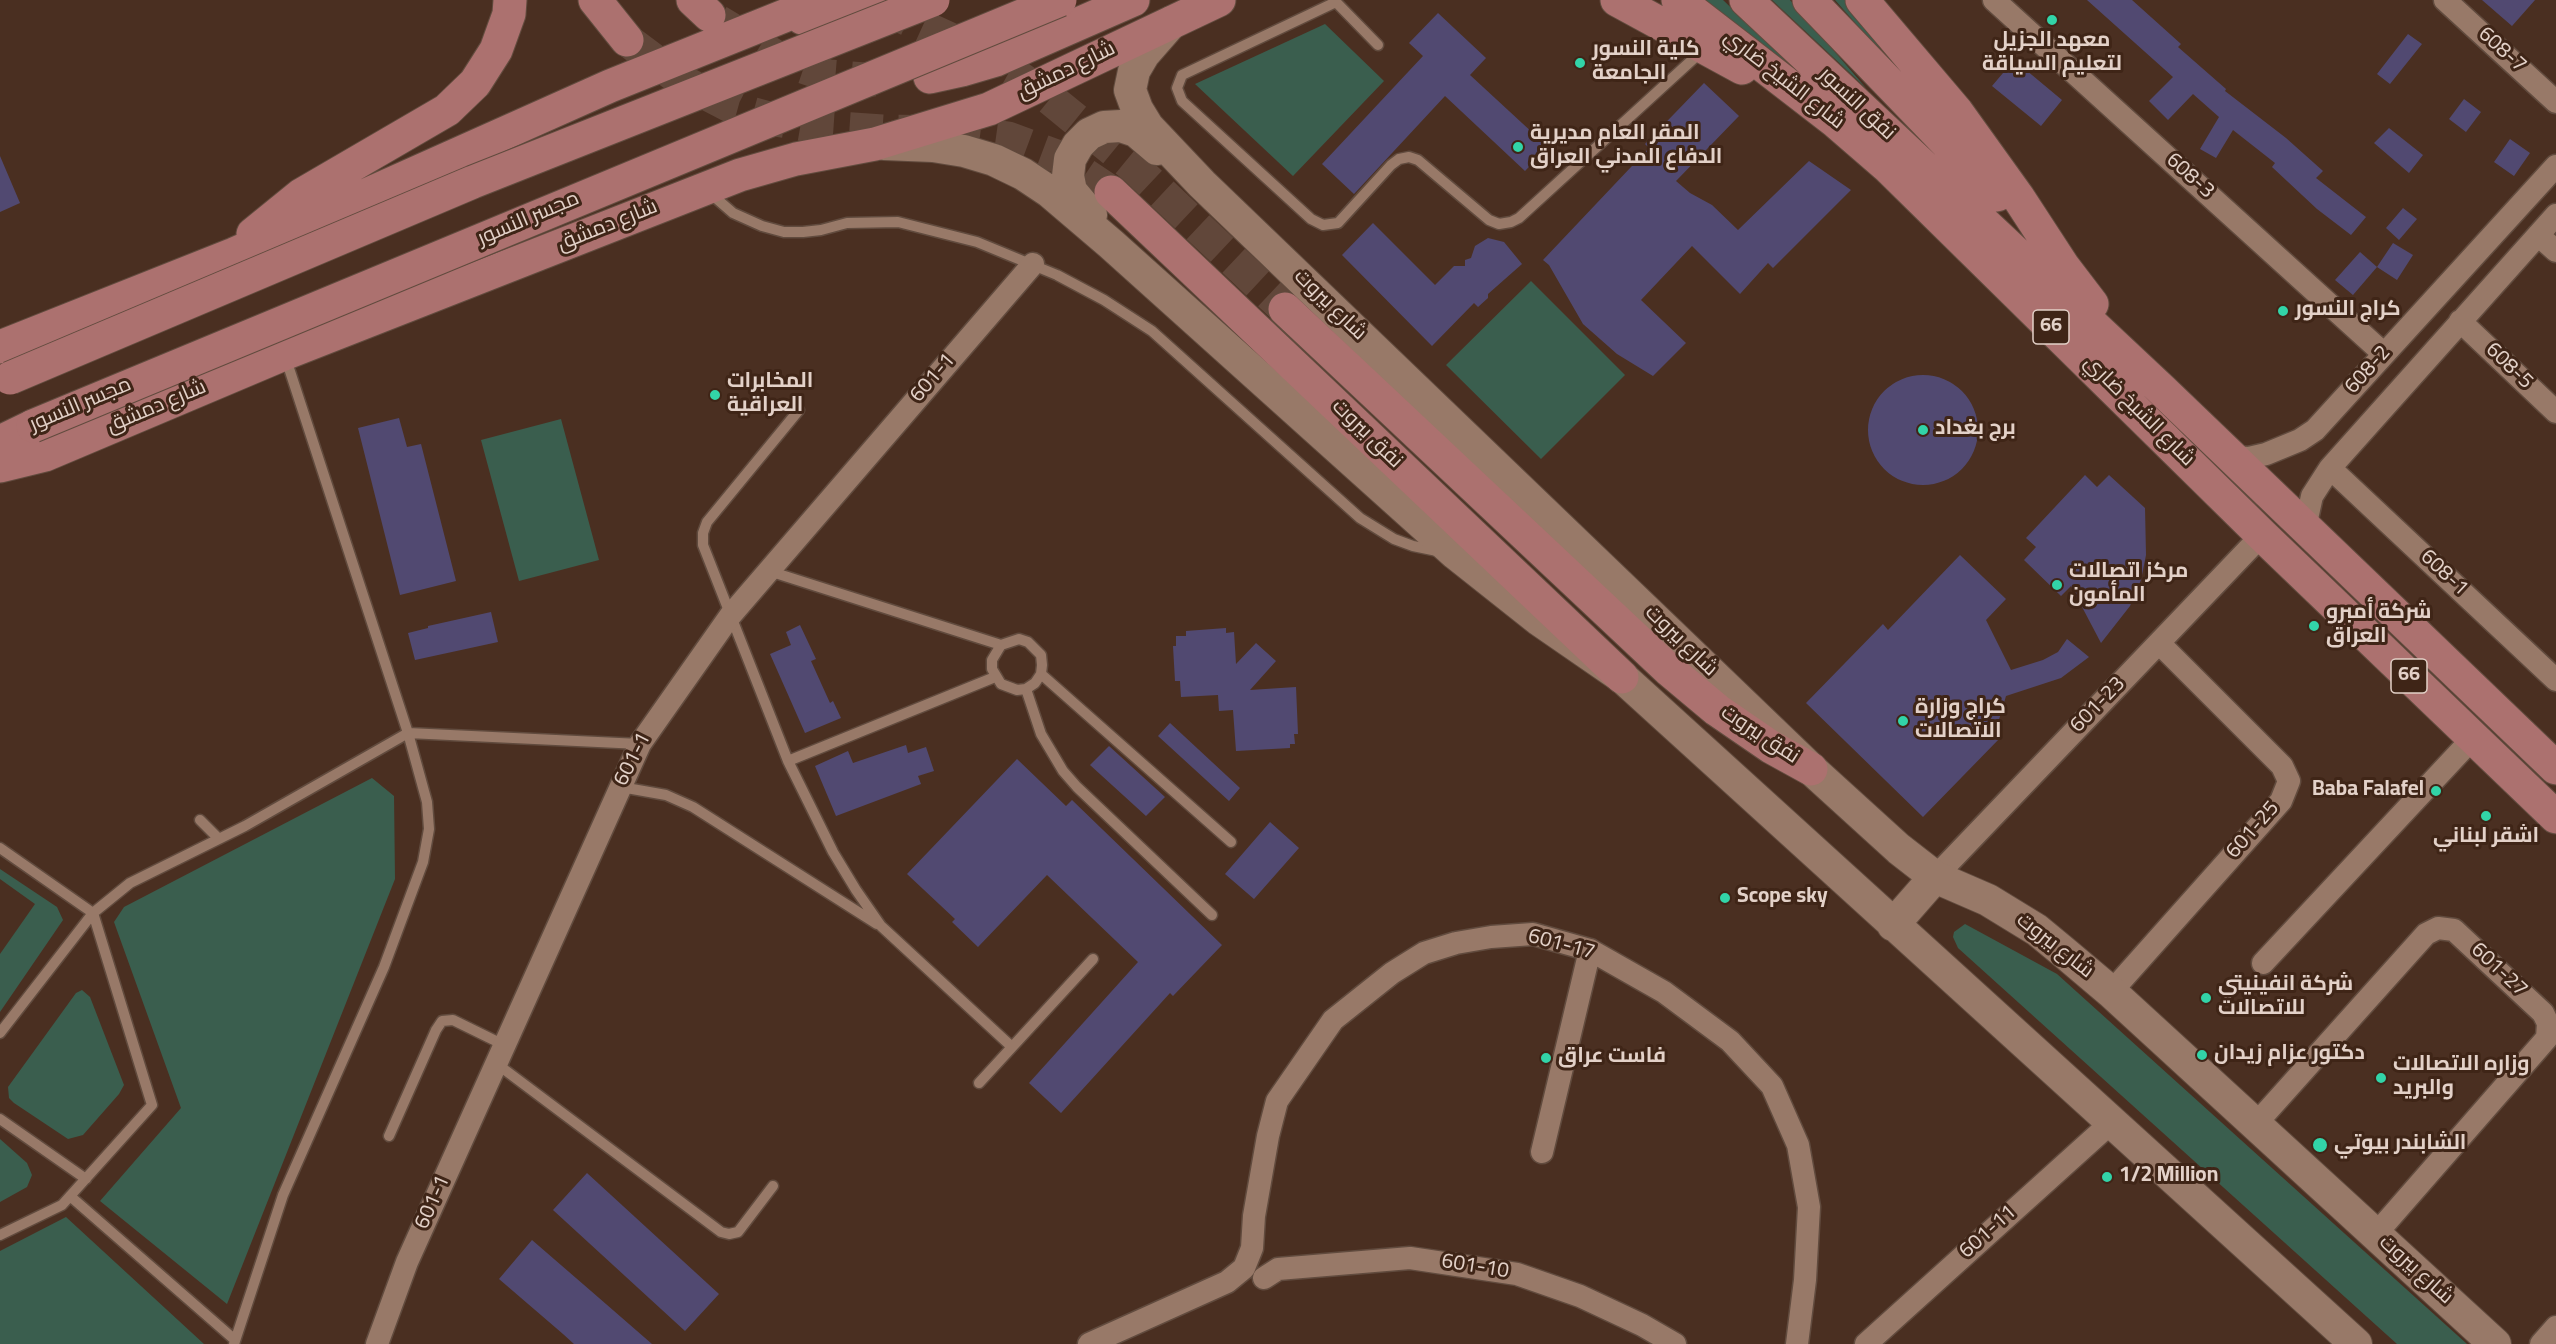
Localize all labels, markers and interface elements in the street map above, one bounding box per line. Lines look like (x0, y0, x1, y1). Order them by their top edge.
marker: معهد الجزيل لتعليم السياقة (2045, 13, 2059, 27)
street label: 608-7 (2472, 23, 2530, 79)
street label: شارع الشيخ ضاري (1718, 26, 1848, 136)
place label: معهد الجزيل لتعليم السياقة (1982, 29, 2122, 79)
street label: شارع دمشق (1014, 37, 1120, 107)
place label: كلية النسور الجامعة (1592, 38, 1700, 88)
marker: كلية النسور الجامعة (1573, 56, 1587, 70)
street label: نفق النسور (1812, 63, 1900, 147)
place label: المقر العام مديرية الدفاع المدني العراق (1530, 122, 1722, 172)
marker: المقر العام مديرية الدفاع المدني العراق (1511, 140, 1525, 154)
street label: 608-3 (2160, 149, 2218, 205)
street label: مجسر النسور (474, 187, 584, 253)
street label: شارع دمشق (554, 196, 662, 258)
street label: شارع بيروت (1287, 265, 1371, 347)
place label: كراج النسور (2295, 298, 2401, 324)
marker: كراج النسور (2276, 304, 2290, 318)
road number: 66 (2033, 310, 2069, 344)
street label: 608-5 (2479, 338, 2537, 396)
street label: 608-2 (2341, 342, 2397, 400)
street label: 601-1 (906, 350, 962, 408)
street label: شارع الشيخ ضاري (2077, 351, 2199, 473)
place label: المخابرات العراقية (727, 370, 813, 420)
street label: مجسر النسور (26, 373, 136, 439)
street label: شارع دمشق (103, 376, 211, 440)
marker: المخابرات العراقية (708, 388, 722, 402)
street label: نفق بيروت (1325, 395, 1407, 475)
place label: برج بغداد (1935, 417, 2016, 443)
marker: برج بغداد (1916, 423, 1930, 437)
street label: 608-1 (2414, 546, 2472, 602)
place label: مركز اتصالات المأمون (2069, 560, 2188, 610)
marker: مركز اتصالات المأمون (2050, 578, 2064, 592)
street label: شارع بيروت (1638, 601, 1722, 683)
place label: شركة أمبرو العراق (2326, 601, 2431, 651)
marker: شركة أمبرو العراق (2307, 619, 2321, 633)
road number: 66 (2391, 659, 2427, 693)
street label: 601-23 (2066, 673, 2132, 739)
place label: كراج وزارة الاتصالات (1915, 696, 2006, 746)
street label: نفق بيروت (1715, 701, 1803, 771)
marker: كراج وزارة الاتصالات (1896, 714, 1910, 728)
street label: 601-1 (610, 729, 658, 791)
place label: Baba Falafel (2312, 778, 2424, 804)
marker: Baba Falafel (2429, 784, 2443, 798)
street label: 601-25 (2222, 797, 2286, 865)
marker: اشقر لبناني (2479, 809, 2493, 823)
place label: اشقر لبناني (2433, 825, 2539, 851)
place label: Scope sky (1737, 885, 1828, 911)
marker: Scope sky (1718, 891, 1732, 905)
street label: شارع بيروت (2010, 909, 2098, 985)
street label: 601-17 (1525, 925, 1597, 967)
street label: 601-27 (2465, 939, 2531, 1003)
place label: شركة انفينيتي للاتصالات (2218, 973, 2353, 1023)
marker: شركة انفينيتي للاتصالات (2199, 991, 2213, 1005)
place label: دكتور عزام زيدان (2214, 1042, 2365, 1068)
place label: فاست عراق (1558, 1045, 1666, 1071)
marker: دكتور عزام زيدان (2195, 1048, 2209, 1062)
marker: فاست عراق (1539, 1051, 1553, 1065)
place label: وزاره الاتصالات والبريد (2393, 1053, 2530, 1103)
marker: وزاره الاتصالات والبريد (2374, 1071, 2388, 1085)
place label: الشابندر بيوتي (2334, 1132, 2466, 1158)
marker: الشابندر بيوتي (2311, 1136, 2329, 1154)
place label: 1/2 Million (2119, 1164, 2218, 1190)
marker: 1/2 Million (2100, 1170, 2114, 1184)
street label: 601-1 (411, 1172, 457, 1234)
street label: 601-11 (1955, 1201, 2023, 1265)
street label: شارع بيروت (2373, 1231, 2457, 1311)
street label: 601-10 (1439, 1250, 1511, 1286)

